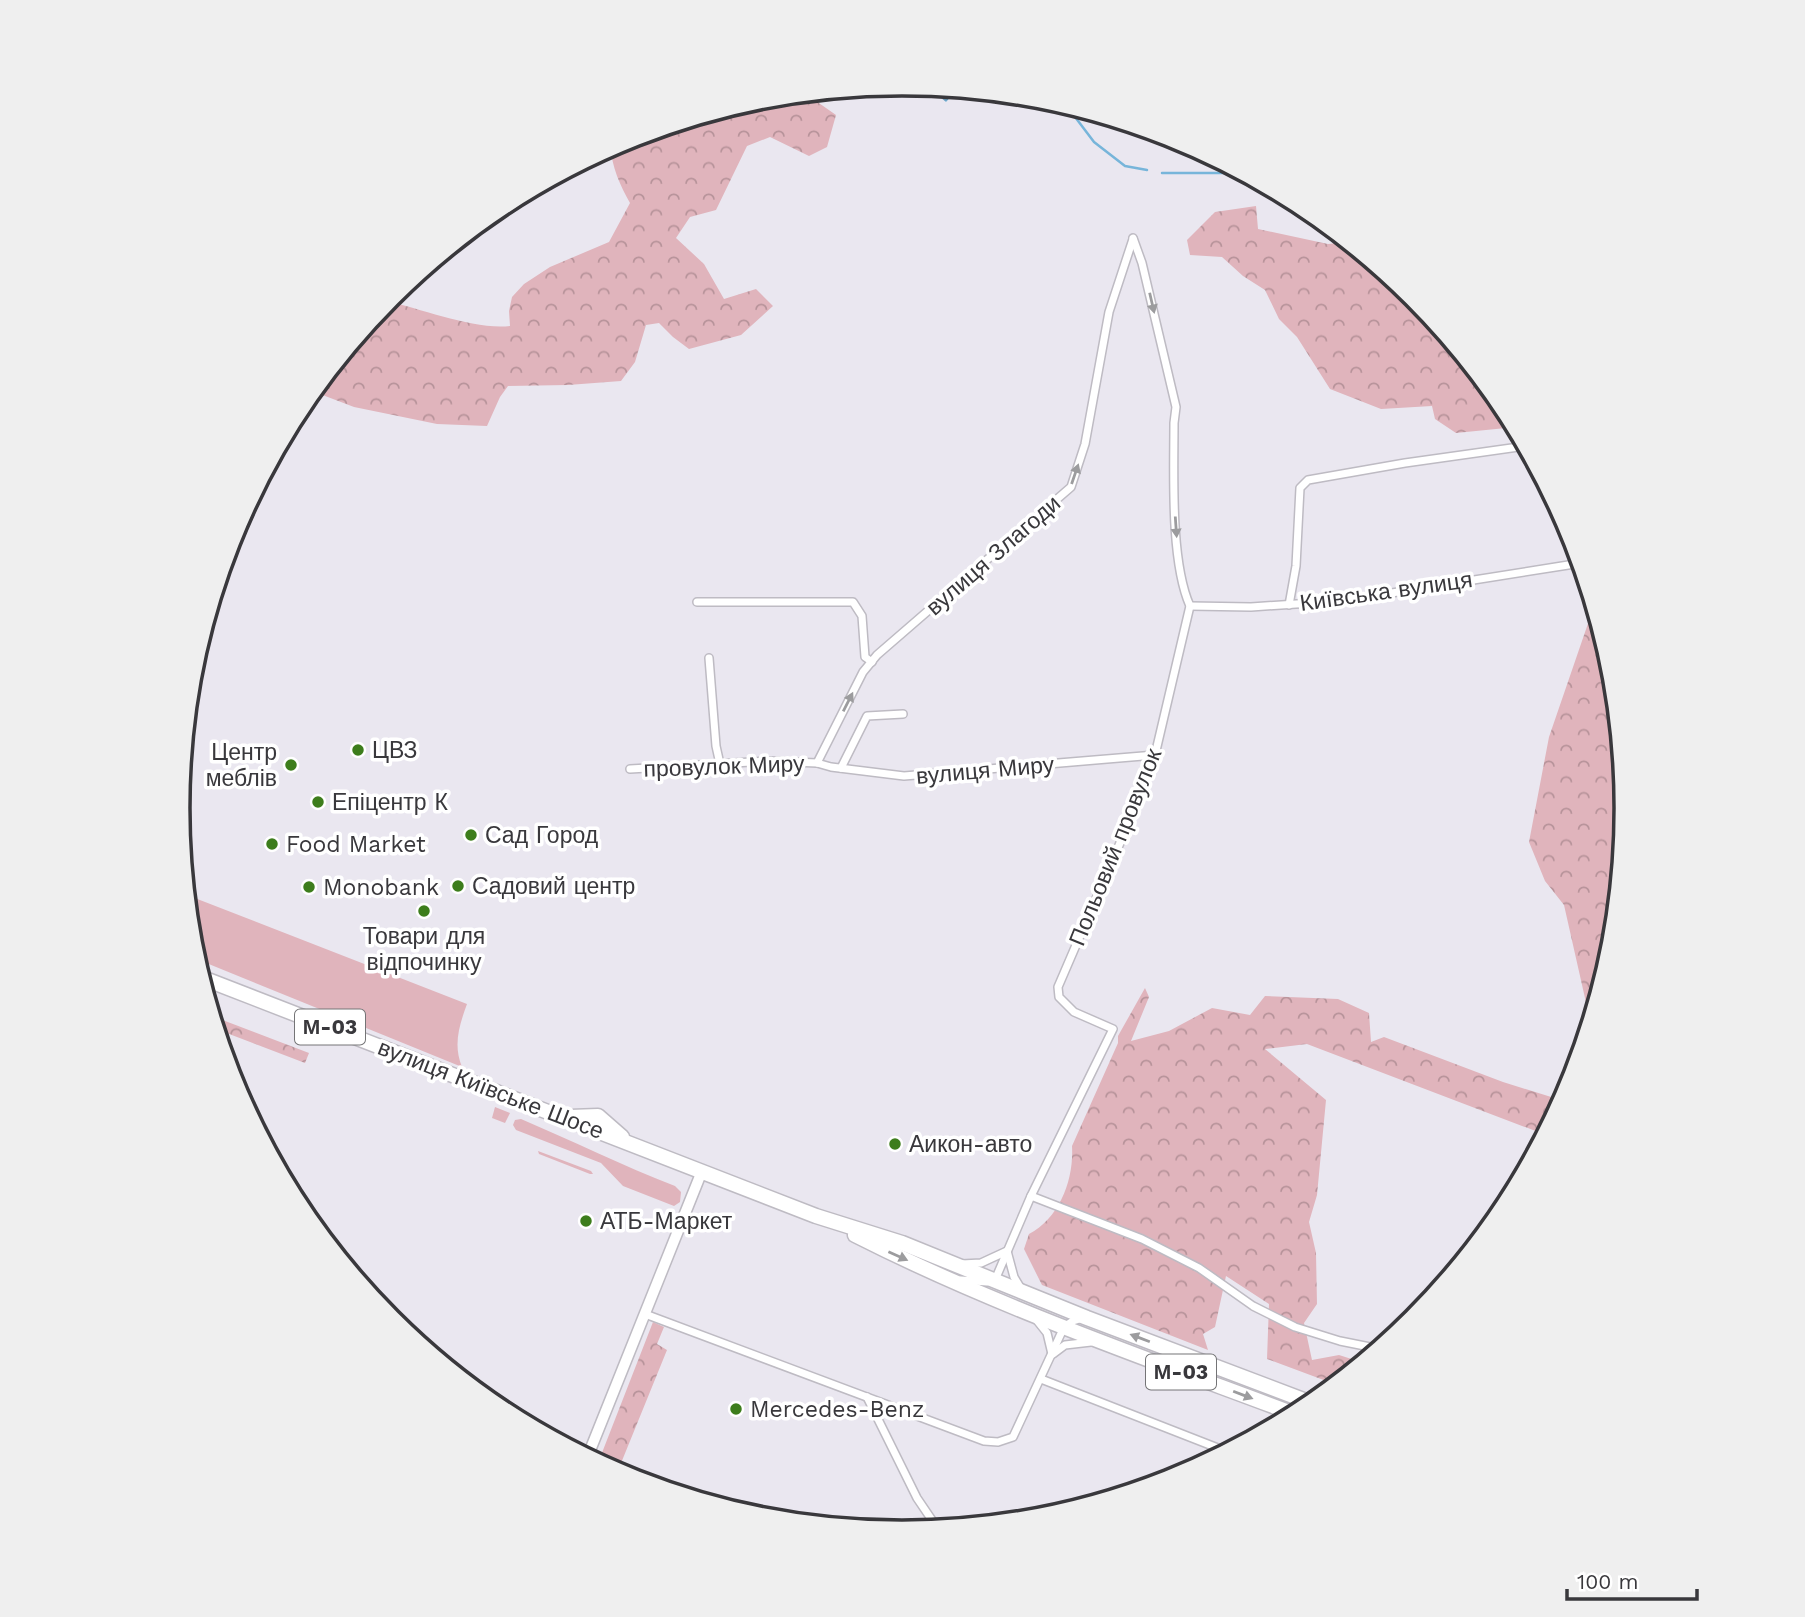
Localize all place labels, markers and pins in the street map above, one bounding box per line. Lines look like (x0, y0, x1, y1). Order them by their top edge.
place label: ЦВЗ (372, 737, 417, 764)
place label: Центр меблів (206, 739, 277, 792)
marker: ЦВЗ (350, 742, 366, 758)
marker: Центр меблів (283, 757, 299, 773)
place label: Епіцентр К (332, 789, 448, 816)
marker: Епіцентр К (310, 794, 326, 810)
place label: Сад Город (485, 822, 599, 849)
marker: Сад Город (463, 827, 479, 843)
place label: Food Market (286, 831, 426, 858)
marker: Food Market (264, 836, 280, 852)
place label: Садовий центр (472, 873, 635, 900)
place label: Monobank (323, 874, 439, 901)
marker: Садовий центр (450, 878, 466, 894)
marker: Monobank (301, 879, 317, 895)
marker: Товари для відпочинку (416, 903, 432, 919)
place label: Товари для відпочинку (363, 923, 485, 976)
place label: Аикон-авто (909, 1131, 1032, 1158)
marker: Аикон-авто (887, 1136, 903, 1152)
place label: АТБ-Маркет (600, 1208, 733, 1235)
marker: АТБ-Маркет (578, 1213, 594, 1229)
place label: Mercedes-Benz (750, 1396, 924, 1423)
marker: Mercedes-Benz (728, 1401, 744, 1417)

